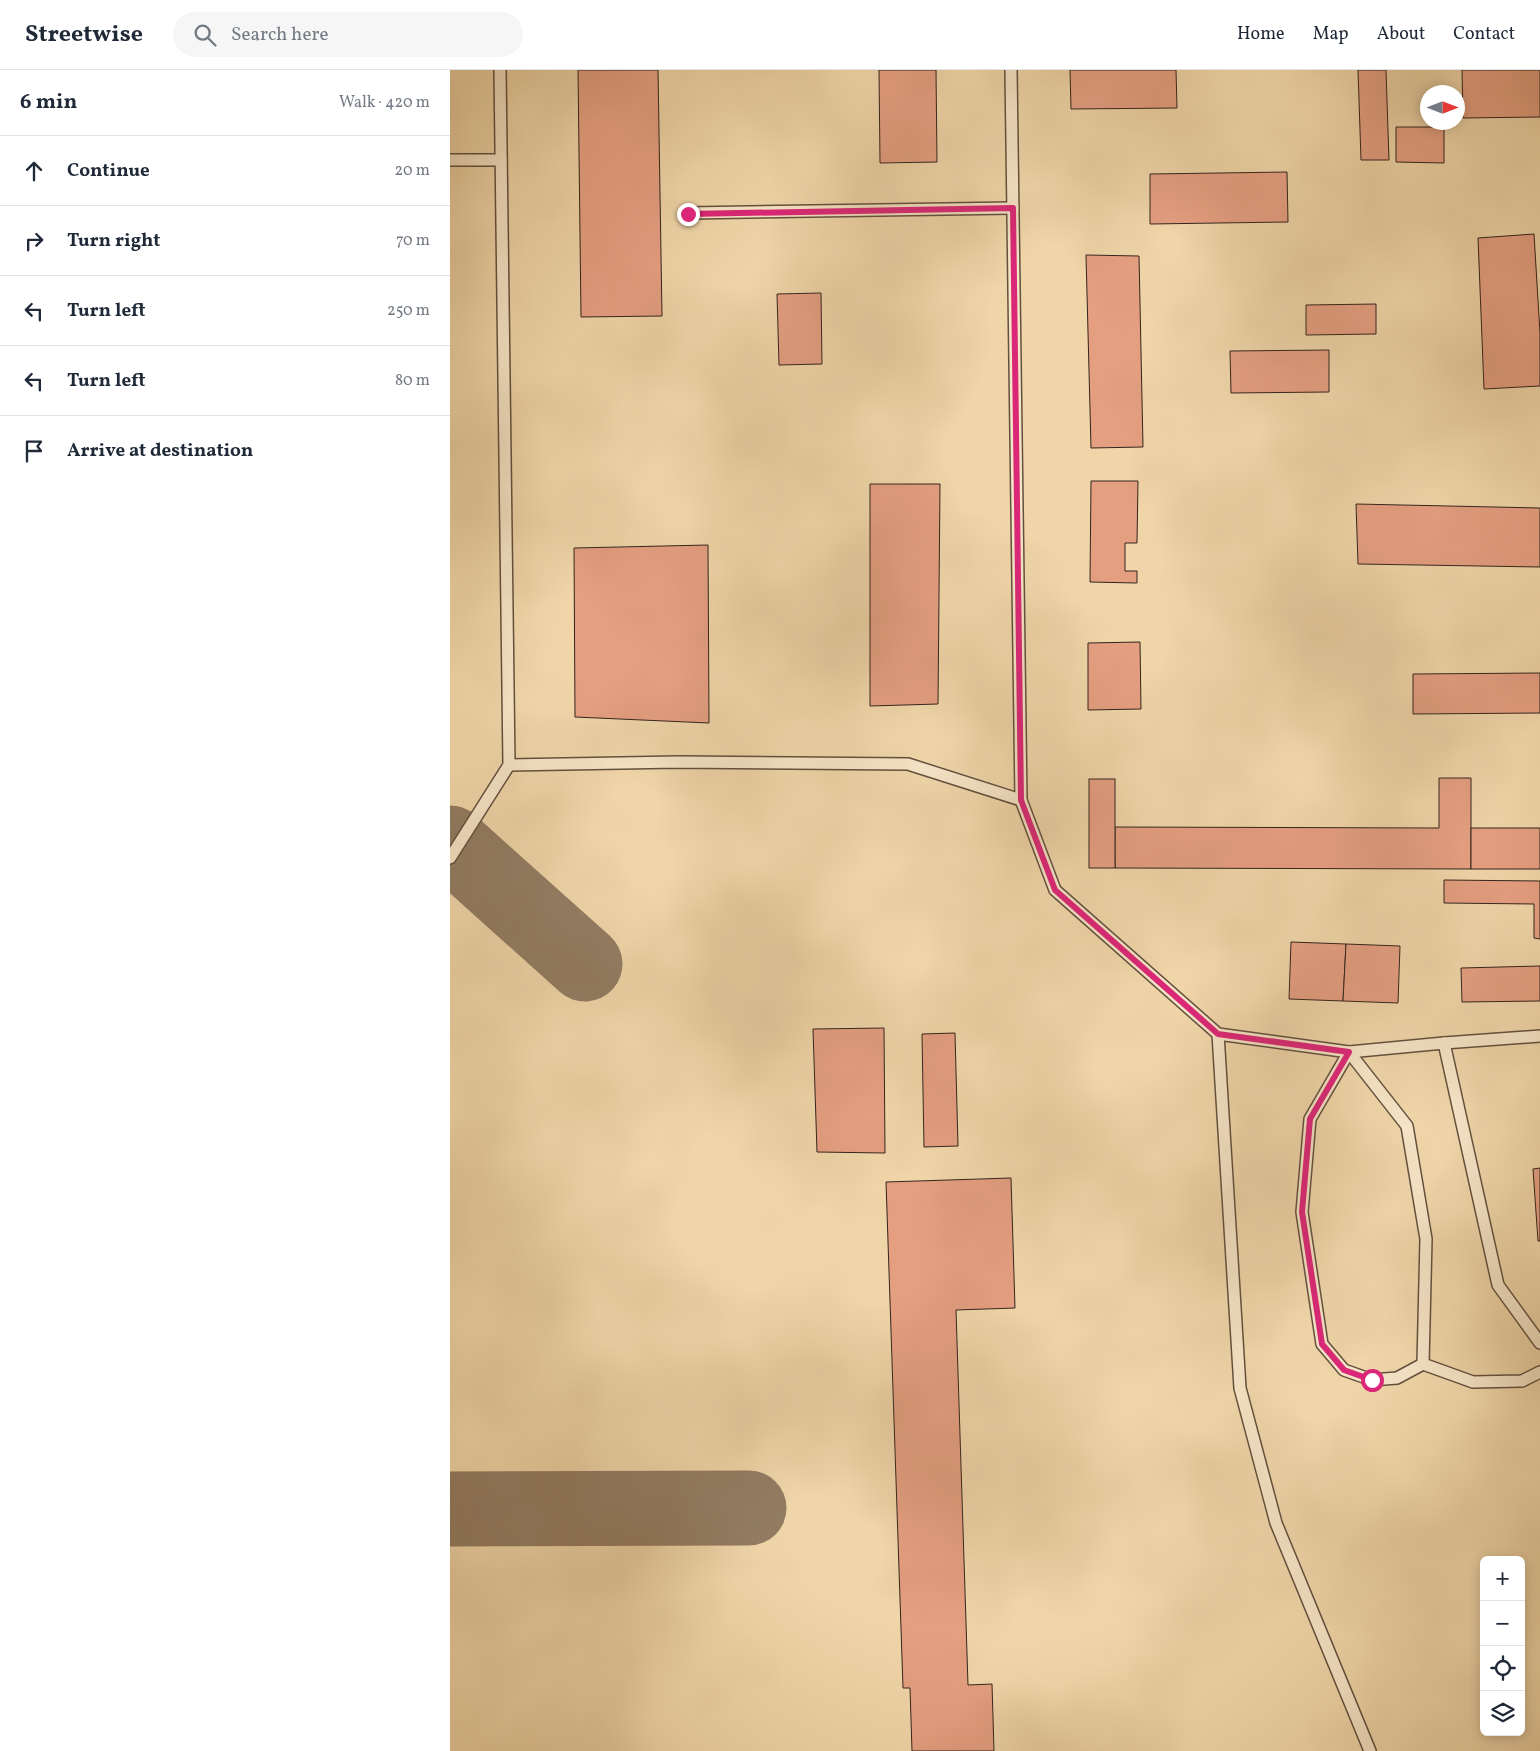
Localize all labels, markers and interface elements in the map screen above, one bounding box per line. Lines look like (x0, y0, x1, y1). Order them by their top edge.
search box (173, 12, 523, 57)
text: Streetwise (25, 18, 143, 52)
icon: search (191, 21, 219, 49)
text: Search here (231, 22, 328, 48)
text: Home (1237, 22, 1285, 47)
text: Map (1313, 22, 1349, 47)
text: About (1377, 22, 1425, 47)
text: Contact (1453, 22, 1515, 47)
north arrow (1420, 85, 1465, 130)
text: 6 min (20, 88, 77, 117)
text: Walk · 420 m (339, 92, 430, 114)
icon: ahead (20, 157, 48, 185)
text: Continue (67, 158, 150, 184)
text: 20 m (395, 160, 430, 182)
route end (677, 203, 700, 226)
icon: right (20, 227, 48, 255)
text: Turn right (67, 228, 160, 254)
text: 70 m (396, 230, 430, 252)
icon: left (20, 297, 48, 325)
text: Turn left (67, 298, 146, 324)
text: 250 m (387, 300, 430, 322)
icon: left (20, 367, 48, 395)
text: Turn left (67, 368, 146, 394)
text: 80 m (395, 370, 430, 392)
icon: arrive (20, 437, 48, 465)
text: Arrive at destination (67, 438, 253, 464)
route start (1361, 1369, 1384, 1392)
map controls (1480, 1556, 1525, 1736)
button: + (1480, 1556, 1525, 1601)
button: − (1480, 1601, 1525, 1646)
button: locate (1480, 1646, 1525, 1691)
button: layers (1480, 1691, 1525, 1736)

